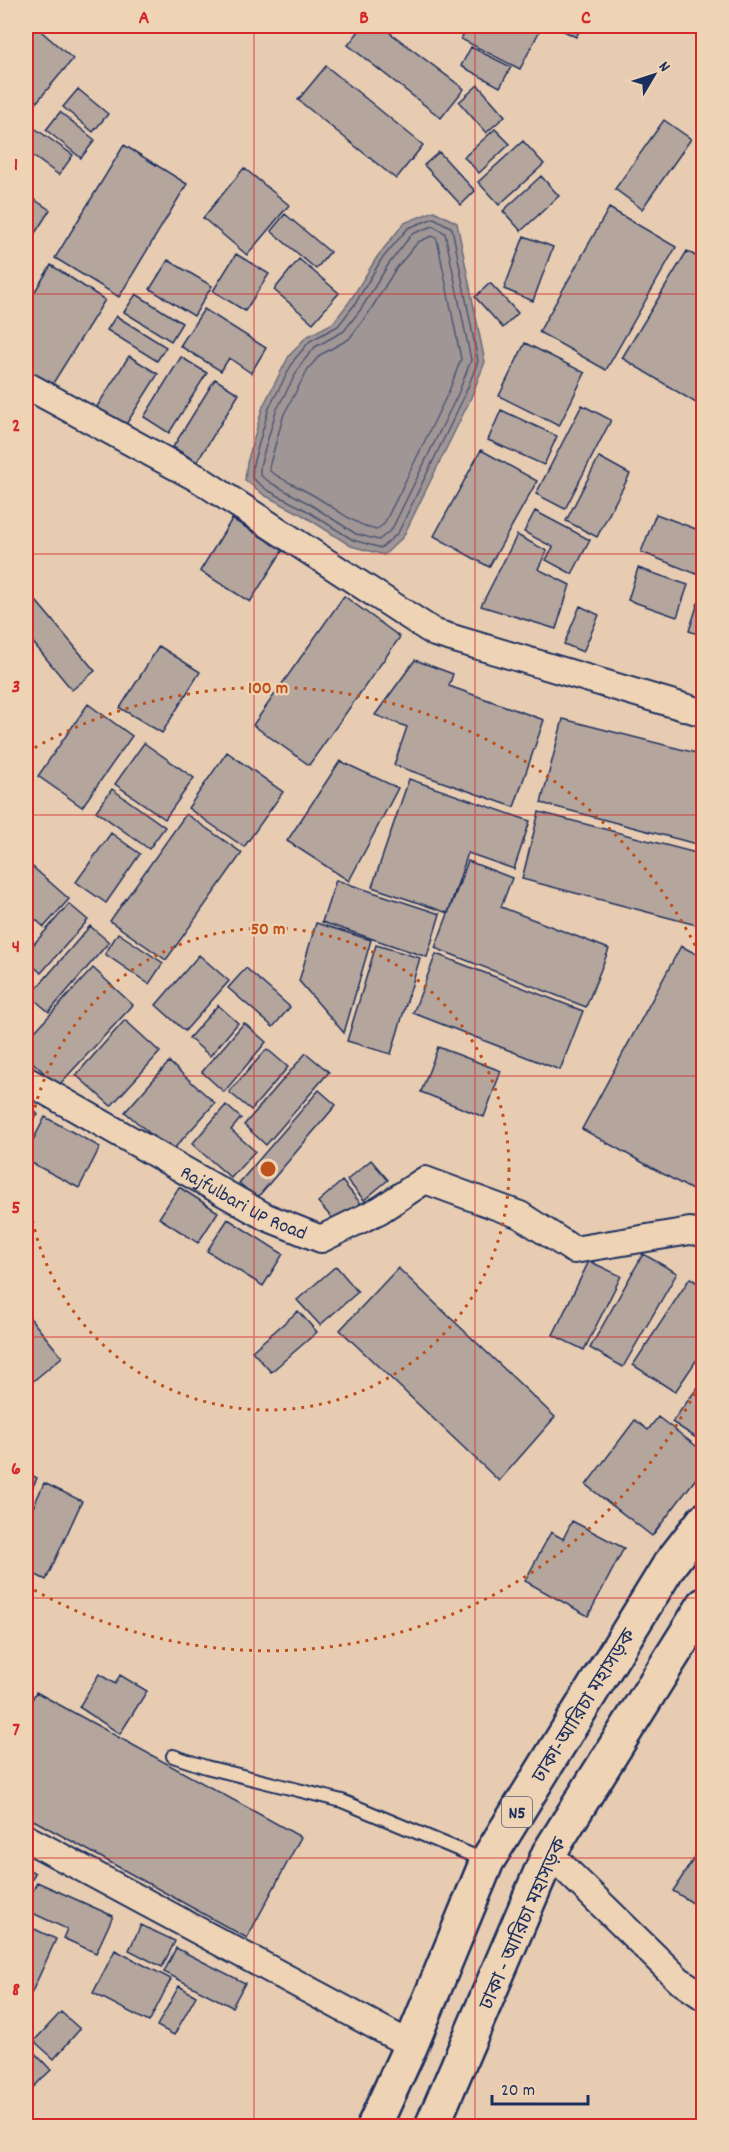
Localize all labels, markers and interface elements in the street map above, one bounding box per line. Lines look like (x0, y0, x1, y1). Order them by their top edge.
text: A (139, 5, 150, 33)
text: B (359, 5, 369, 33)
text: C (581, 5, 591, 33)
north arrow (624, 45, 684, 105)
text: N (652, 57, 675, 78)
text: 1 (14, 152, 18, 180)
text: 2 (12, 413, 20, 441)
text: 3 (12, 674, 20, 702)
text: 100 m (248, 677, 288, 702)
text: 50 m (251, 918, 285, 943)
text: 4 (12, 934, 20, 962)
centre of rings (258, 1159, 278, 1179)
street label: Rajfulbari UP Road (174, 1160, 310, 1249)
text: 5 (11, 1195, 21, 1223)
text: 6 (11, 1456, 21, 1484)
street label: ঢাকা-আরিচা মহাসড়ক (525, 1623, 645, 1790)
text: 7 (12, 1717, 20, 1745)
road number: N5 (502, 1797, 532, 1827)
street label: ঢাকা - আরিচা মহাসড়ক (473, 1832, 576, 2016)
text: 8 (12, 1977, 20, 2005)
scale bar (492, 2068, 588, 2106)
text: 20 m (501, 2079, 535, 2104)

